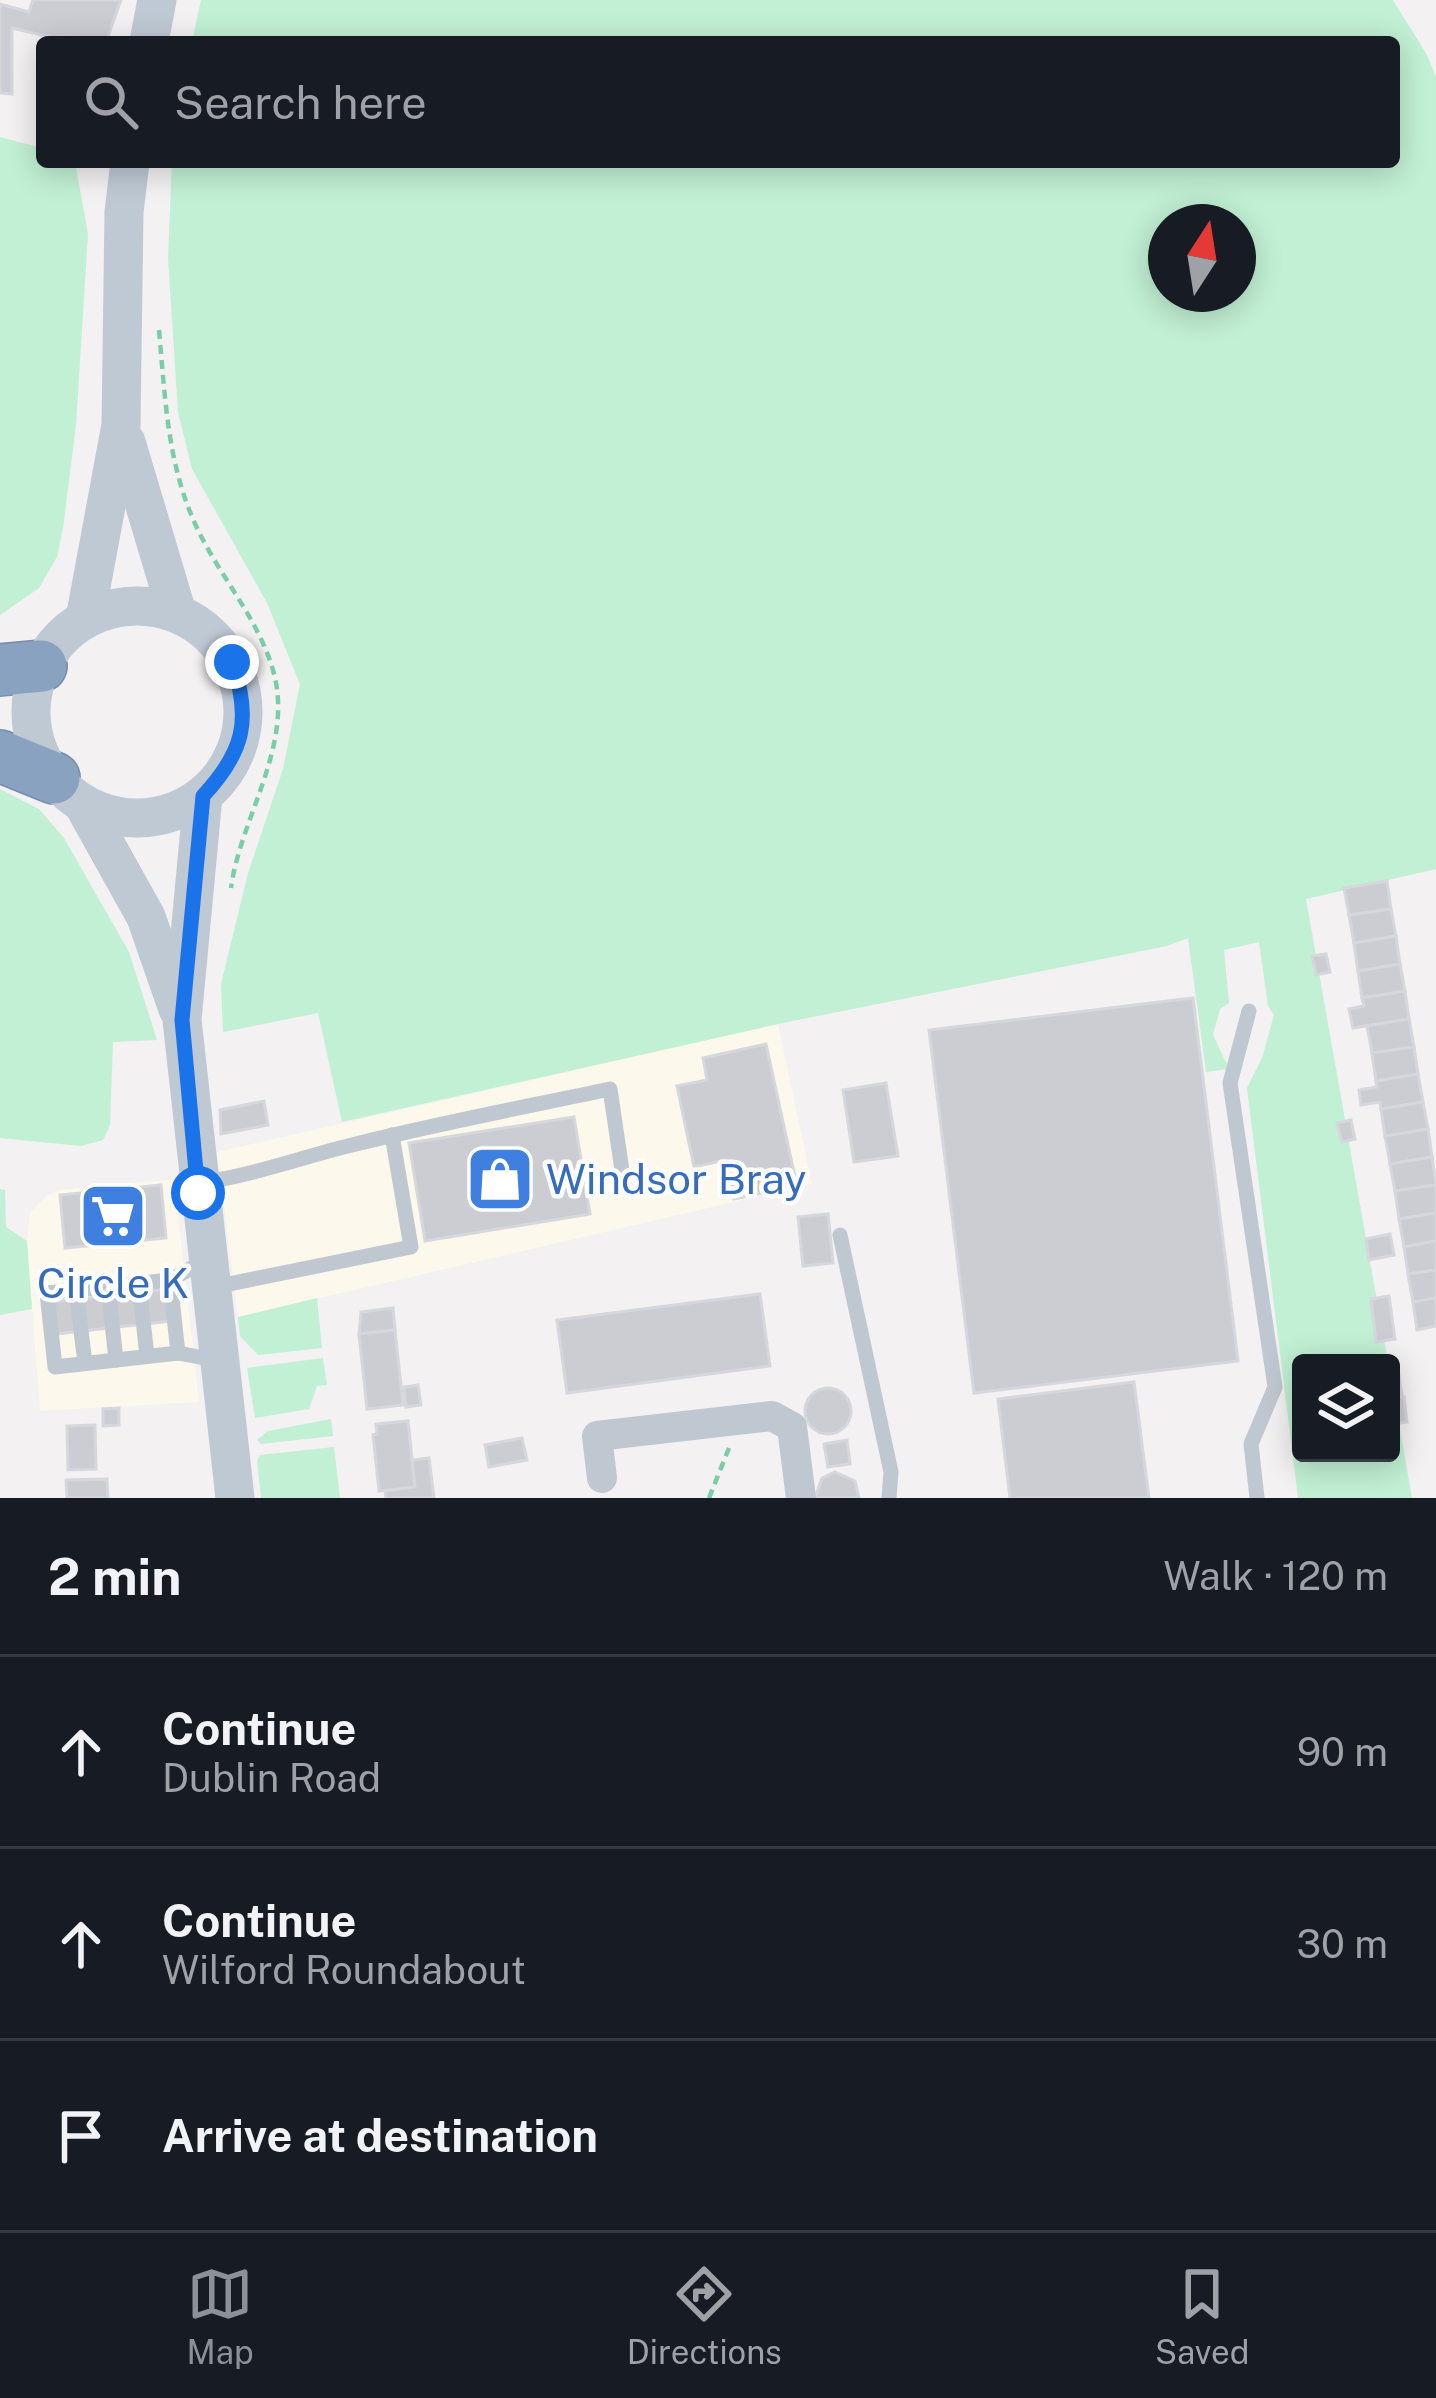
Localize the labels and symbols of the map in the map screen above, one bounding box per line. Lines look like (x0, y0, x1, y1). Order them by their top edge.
north arrow (1148, 204, 1256, 312)
route end (205, 635, 259, 689)
shop icon: Windsor Bray (465, 1144, 535, 1214)
place label: Windsor Bray (546, 1154, 806, 1203)
route start (171, 1166, 225, 1220)
supermarket icon: Circle K (78, 1181, 148, 1251)
place label: Circle K (37, 1258, 189, 1307)

